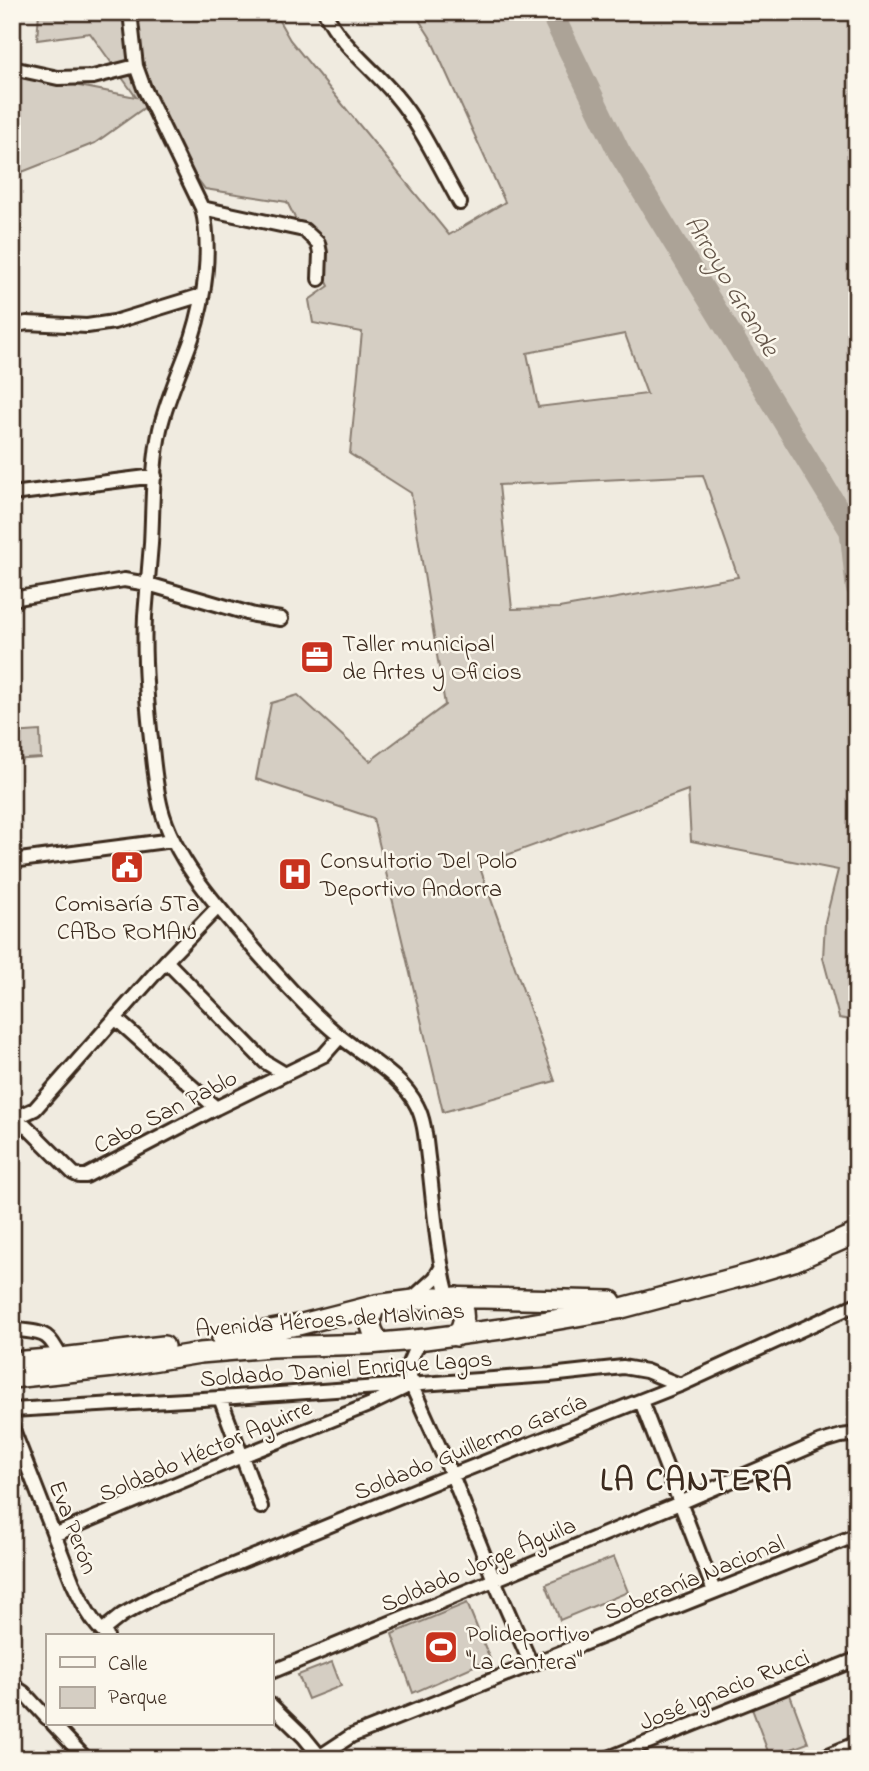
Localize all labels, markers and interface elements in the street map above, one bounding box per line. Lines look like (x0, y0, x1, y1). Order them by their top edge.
water label: Arroyo Grande (673, 209, 788, 365)
place label: Taller municipal de Artes y Oficios (342, 628, 522, 692)
office icon: Taller municipal de Artes y Oficios (298, 638, 336, 676)
place label: Consultorio Del Polo Deportivo Andorra (319, 845, 517, 908)
public building icon: Comisaría 5Ta CABO ROMAN (108, 848, 146, 886)
hospital icon: Consultorio Del Polo Deportivo Andorra (276, 855, 314, 893)
place label: Comisaría 5Ta CABO ROMAN (55, 888, 199, 951)
street label: Cabo San Pablo (88, 1062, 244, 1165)
street label: Avenida Héroes de Malvinas (194, 1295, 466, 1348)
street label: Soldado Daniel Enrique Lagos (199, 1343, 494, 1398)
street label: Soldado Guillermo García (349, 1385, 593, 1511)
street label: Soldado Héctor Aguirre (94, 1392, 318, 1513)
district label: LA CANTERA (600, 1459, 794, 1506)
street label: Eva Perón (38, 1476, 106, 1580)
street label: Soldado Jorge Águila (376, 1509, 582, 1623)
street label: Soberanía Nacional (600, 1527, 790, 1631)
place label: Polideportivo "La Cantera" (466, 1618, 590, 1681)
sports icon: Polideportivo "La Cantera" (422, 1628, 460, 1666)
legend (46, 1634, 273, 1726)
street label: José Ignacio Rucci (635, 1641, 815, 1741)
text: Calle (108, 1650, 148, 1680)
text: Parque (108, 1684, 167, 1714)

